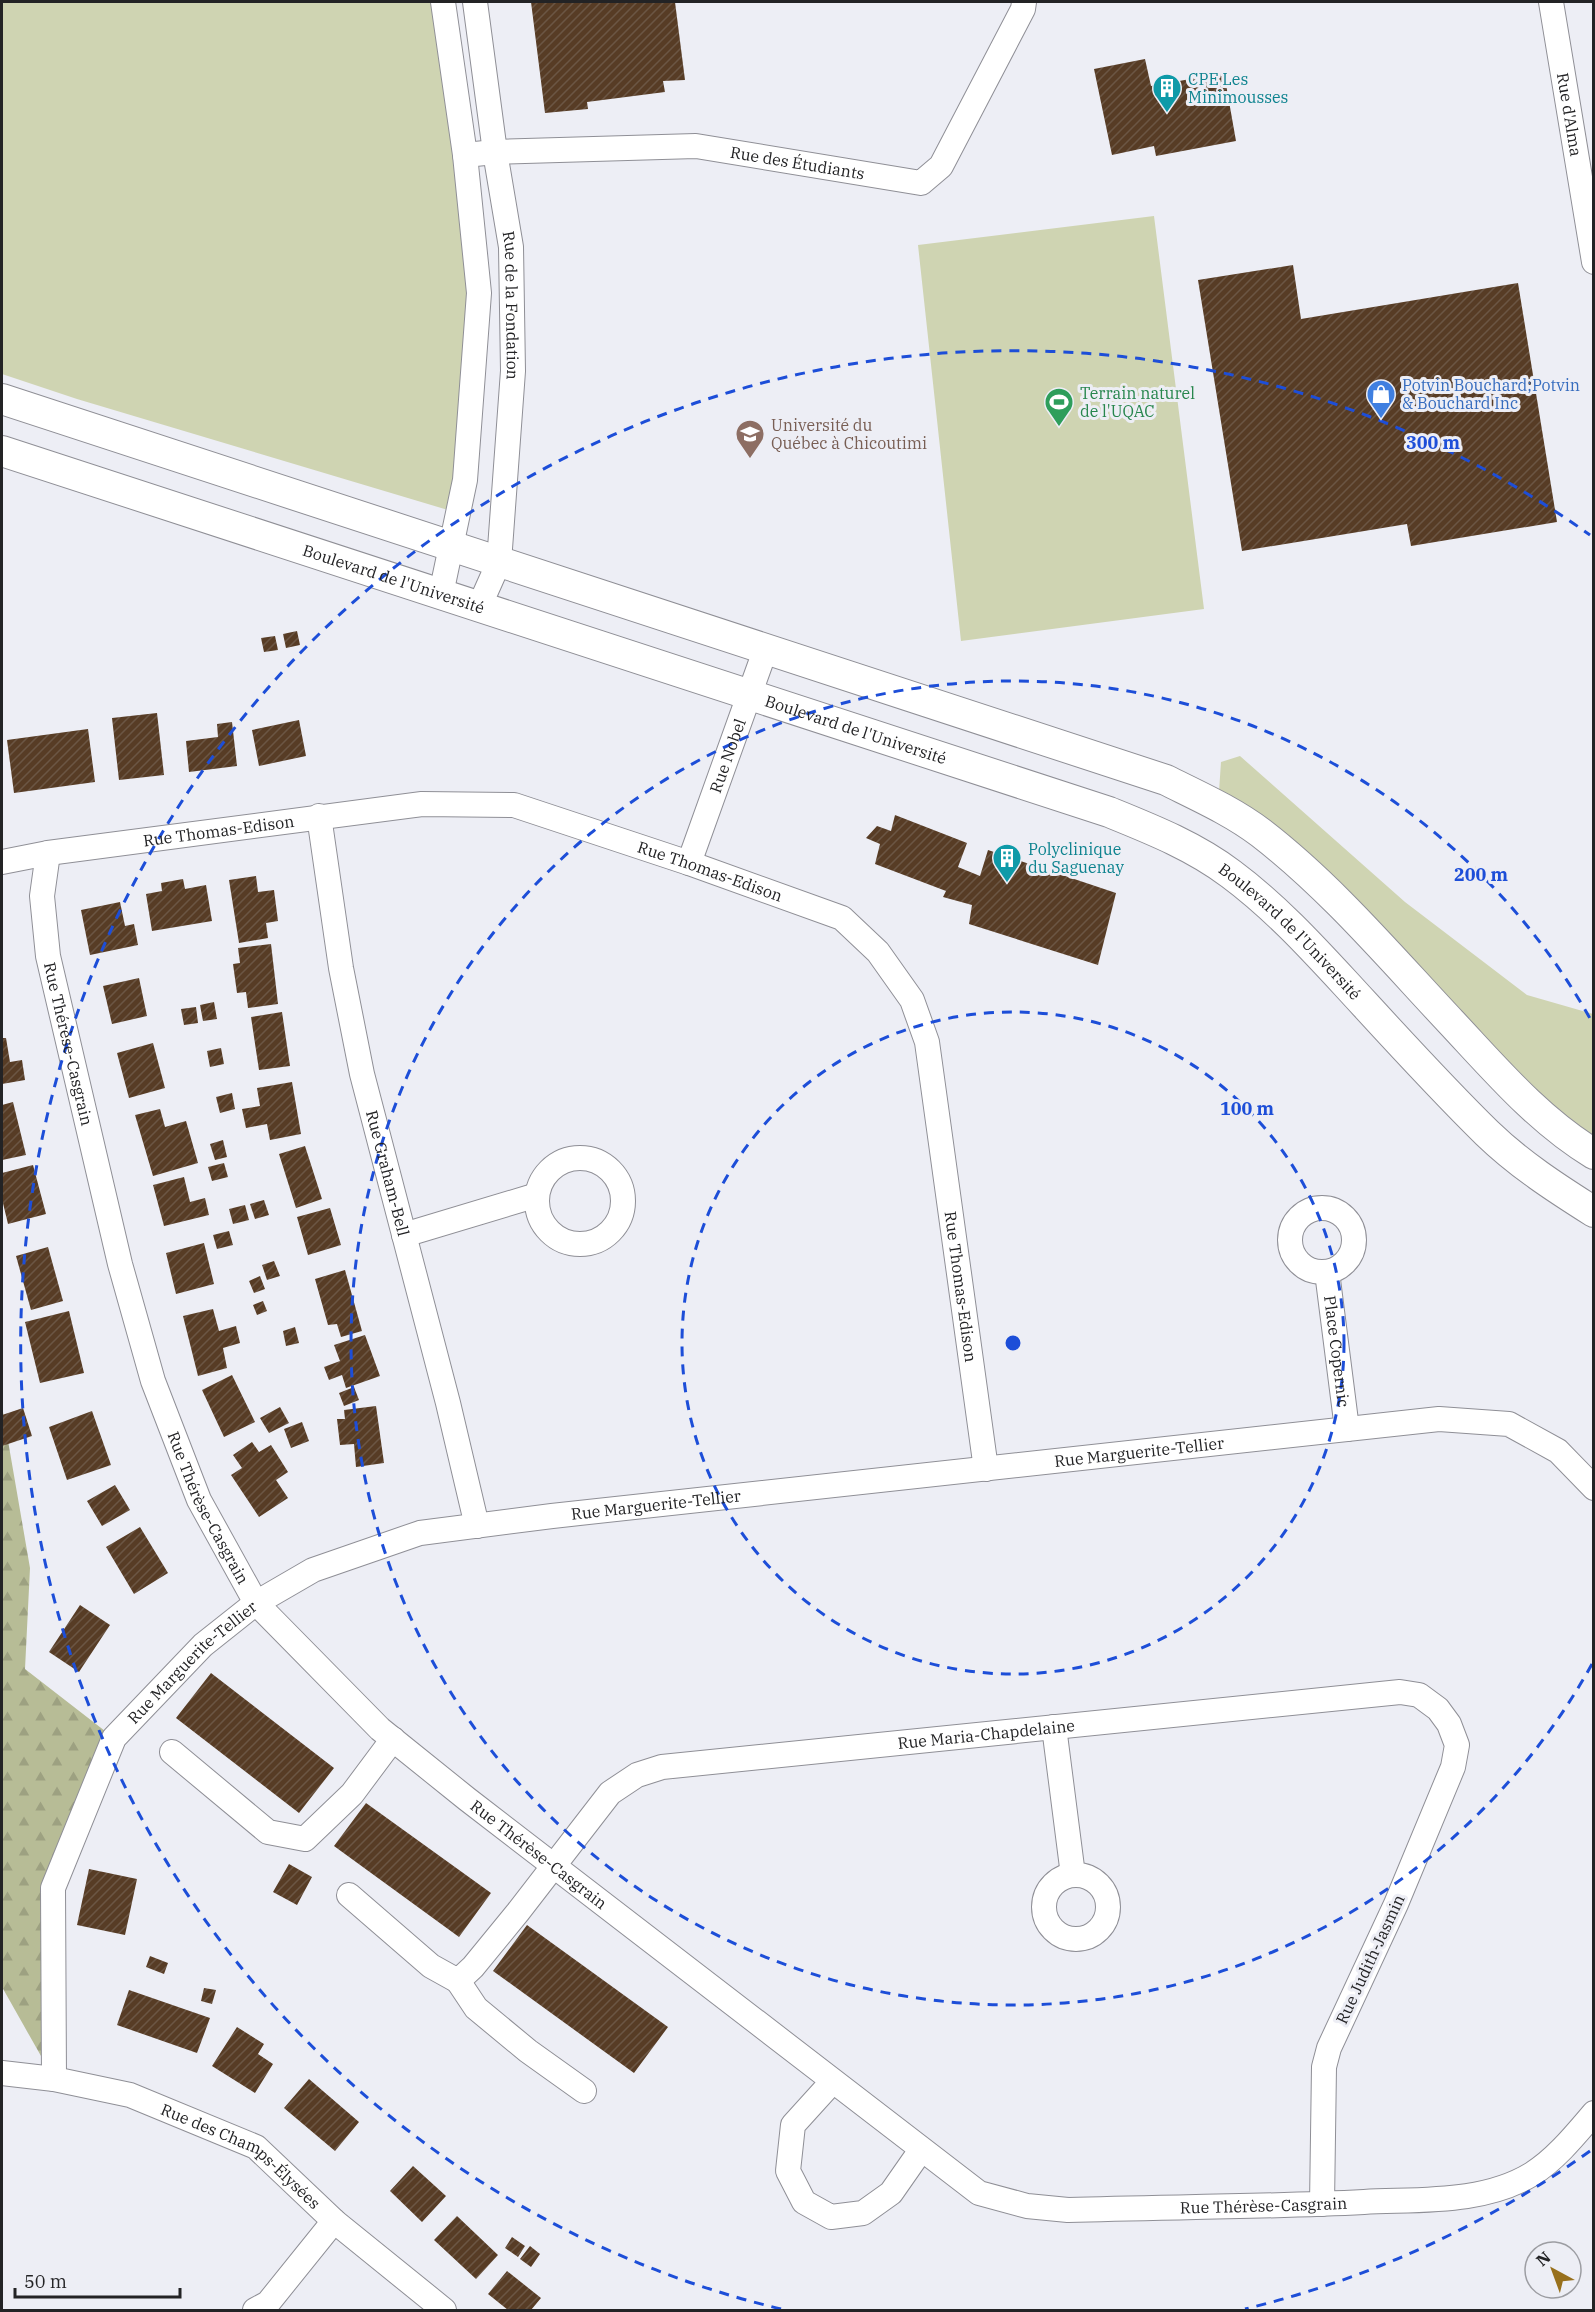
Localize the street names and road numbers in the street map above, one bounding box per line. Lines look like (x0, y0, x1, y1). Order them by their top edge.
street label: Rue d'Alma (1553, 71, 1586, 158)
street label: Rue des Étudiants (729, 142, 866, 184)
street label: Rue de la Fondation (498, 229, 523, 381)
street label: Boulevard de l'Université (300, 540, 487, 618)
street label: Boulevard de l'Université (762, 690, 949, 768)
street label: Rue Nobel (705, 716, 750, 795)
street label: Rue Thomas-Edison (142, 811, 295, 850)
street label: Rue Thomas-Edison (635, 837, 785, 906)
street label: Boulevard de l'Université (1215, 858, 1365, 1004)
street label: Rue Thérèse-Casgrain (40, 960, 97, 1128)
street label: Rue Graham-Bell (362, 1108, 414, 1238)
street label: Rue Thomas-Edison (940, 1210, 981, 1364)
street label: Place Copernic (1320, 1294, 1354, 1408)
street label: Rue Thérèse-Casgrain (163, 1429, 253, 1587)
street label: Rue Marguerite-Tellier (1053, 1433, 1225, 1471)
street label: Rue Marguerite-Tellier (570, 1485, 742, 1524)
street label: Rue Marguerite-Tellier (123, 1596, 261, 1728)
street label: Rue Maria-Chapdelaine (897, 1715, 1076, 1753)
street label: Rue Thérèse-Casgrain (466, 1795, 611, 1913)
street label: Rue Judith-Jasmin (1331, 1891, 1409, 2027)
street label: Rue des Champs-Élysées (158, 2099, 325, 2213)
street label: Rue Thérèse-Casgrain (1180, 2193, 1348, 2217)

